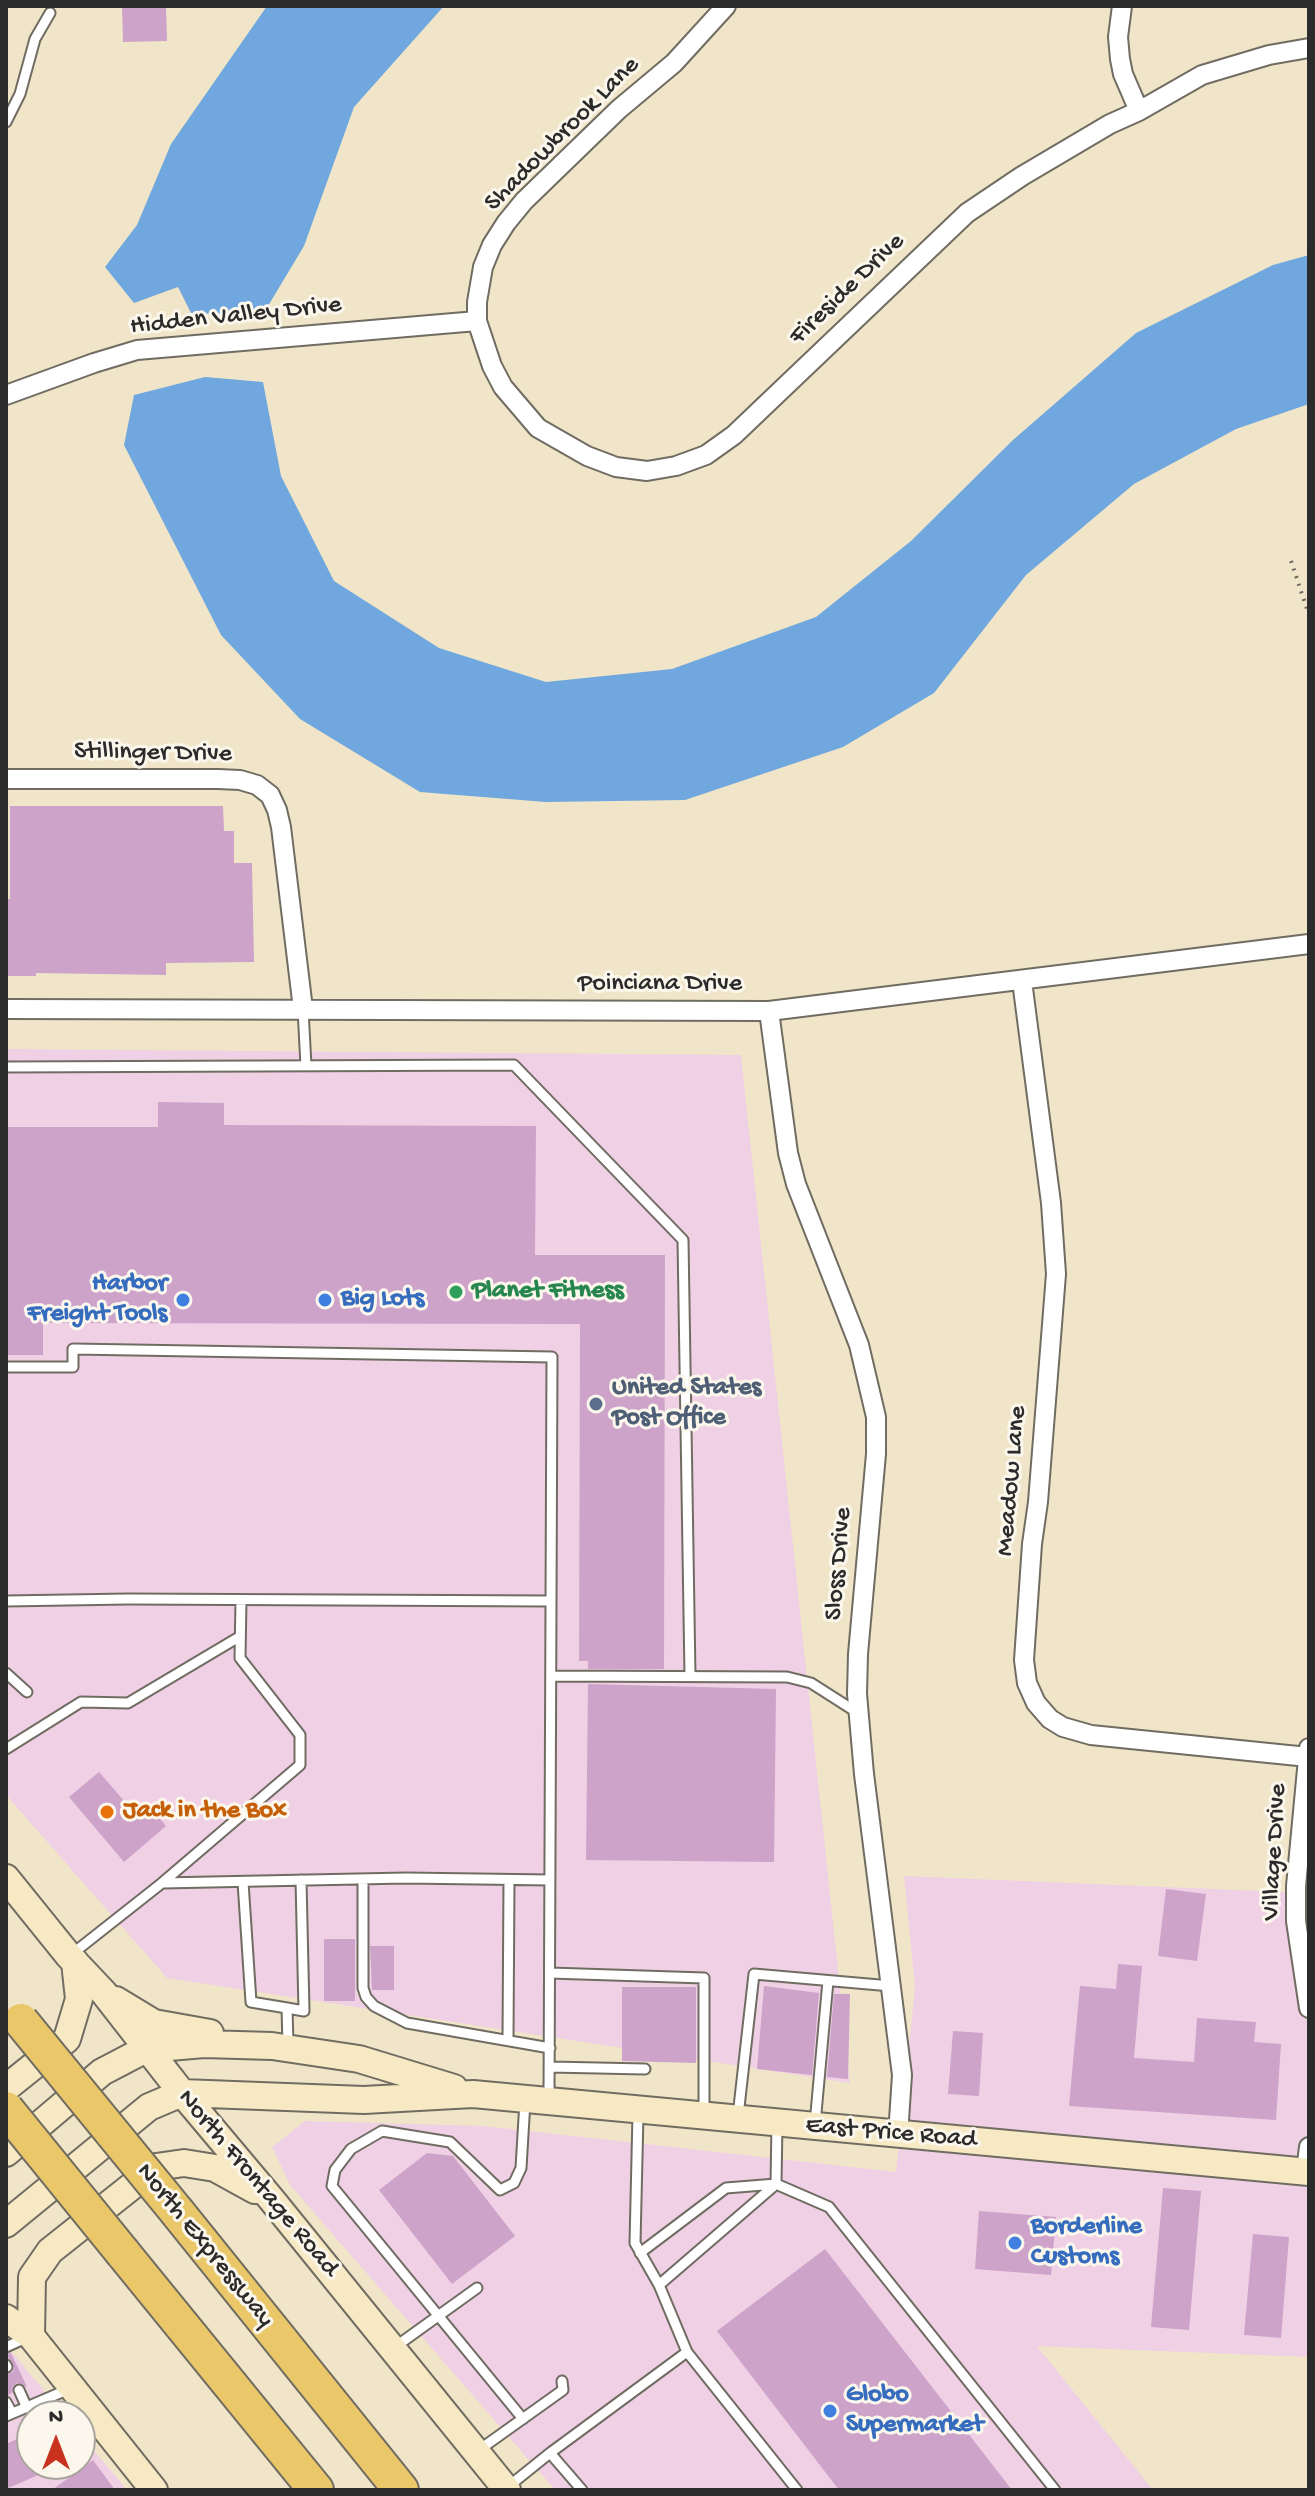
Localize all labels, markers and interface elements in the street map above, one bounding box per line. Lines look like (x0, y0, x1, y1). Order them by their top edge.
street label: Shadowbrook Lane (479, 51, 647, 219)
street label: Fireside Drive (784, 227, 912, 353)
street label: Hidden Valley Drive (129, 290, 343, 344)
street label: Stillinger Drive (74, 737, 232, 771)
street label: Poinciana Drive (578, 969, 742, 1001)
place label: Harbor Freight Tools (28, 1269, 167, 1330)
place label: Planet Fitness (472, 1276, 624, 1308)
marker: Planet Fitness (447, 1283, 465, 1301)
place label: Big Lots (341, 1284, 424, 1316)
marker: Harbor Freight Tools (174, 1291, 192, 1309)
marker: Big Lots (316, 1291, 334, 1309)
place label: United States Post Office (612, 1373, 761, 1434)
marker: United States Post Office (587, 1395, 605, 1413)
street label: Meadow Lane (991, 1405, 1035, 1557)
street label: Sloss Drive (820, 1506, 860, 1622)
street label: Village Drive (1257, 1783, 1295, 1921)
place label: Jack in the Box (123, 1796, 287, 1828)
marker: Jack in the Box (98, 1803, 116, 1821)
street label: North Frontage Road (170, 2084, 344, 2284)
street label: East Price Road (804, 2111, 978, 2157)
street label: North Expressway (128, 2158, 280, 2334)
place label: Borderline Customs (1031, 2212, 1142, 2274)
marker: Borderline Customs (1006, 2234, 1024, 2252)
place label: Globo Supermarket (846, 2380, 983, 2442)
north arrow (16, 2400, 96, 2480)
marker: Globo Supermarket (821, 2402, 839, 2420)
text: N (49, 2405, 63, 2431)

